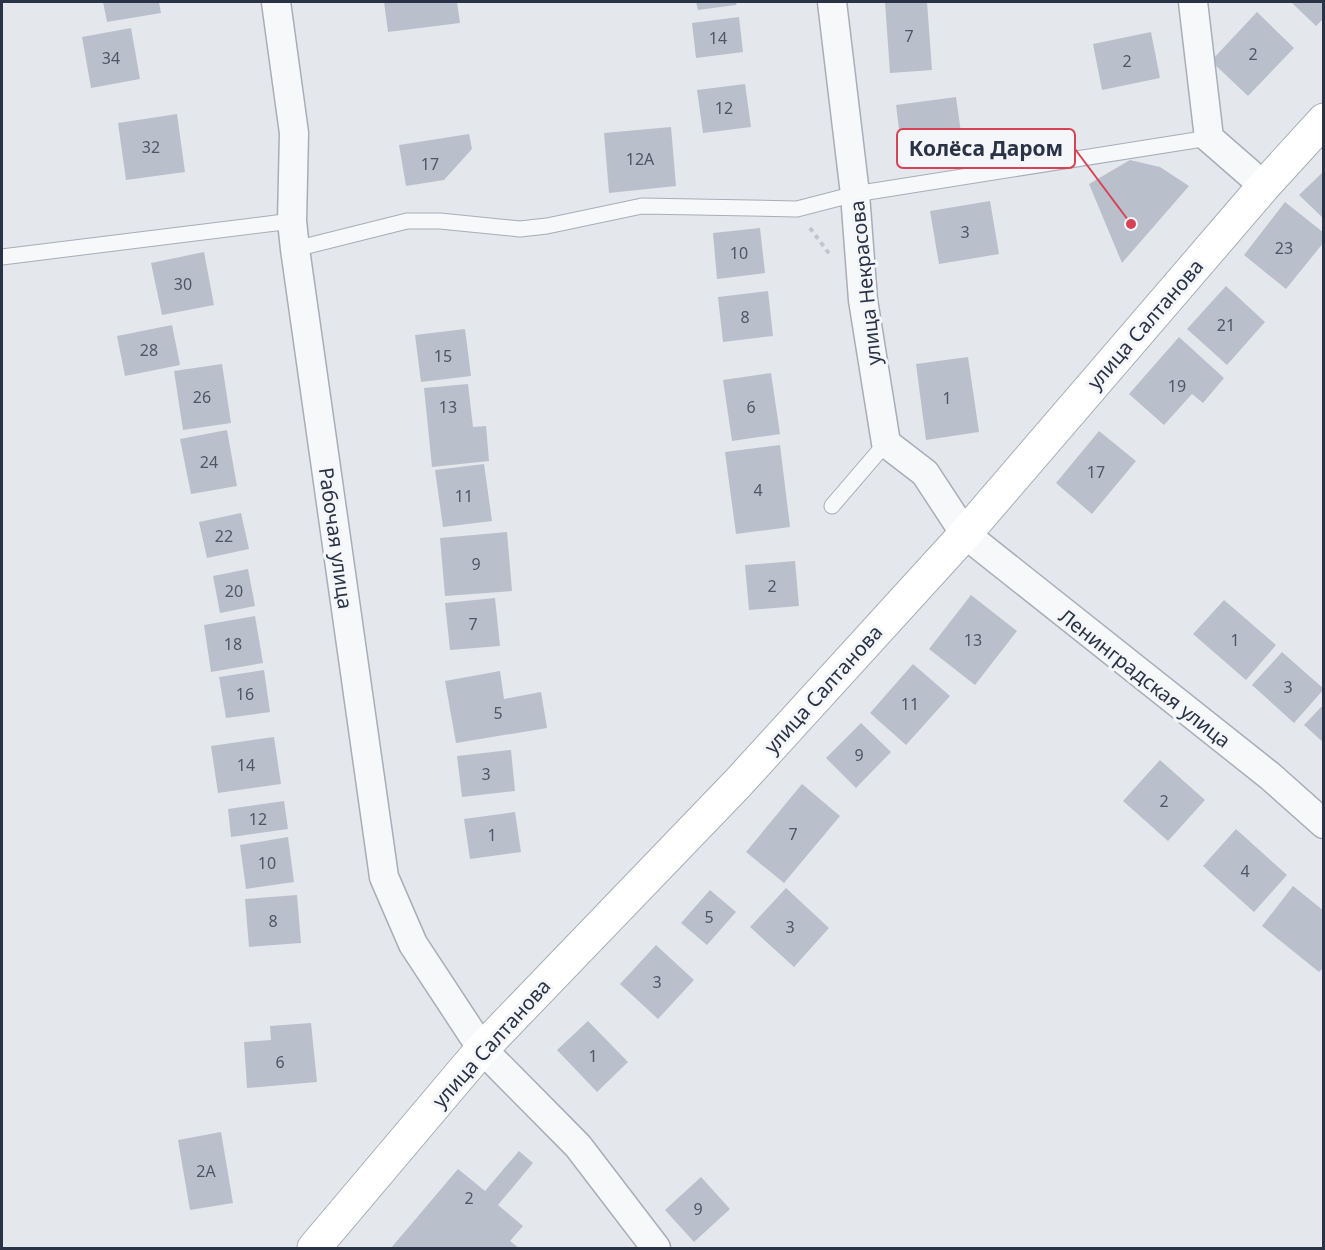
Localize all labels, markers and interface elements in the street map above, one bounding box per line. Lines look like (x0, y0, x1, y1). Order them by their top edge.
house number: 7 (904, 25, 914, 47)
house number: 14 (709, 27, 727, 49)
house number: 2 (1248, 43, 1258, 65)
house number: 34 (102, 47, 120, 69)
house number: 2 (1122, 50, 1132, 72)
house number: 12 (715, 97, 733, 119)
callout: Колёса Даром (897, 129, 1075, 168)
text: Колёса Даром (909, 134, 1063, 162)
house number: 32 (142, 136, 160, 158)
house number: 12А (626, 148, 655, 170)
house number: 17 (421, 153, 439, 175)
street label: улица Некрасова (843, 199, 887, 367)
house number: 3 (960, 221, 970, 243)
house number: 23 (1275, 237, 1293, 259)
house number: 10 (730, 242, 748, 264)
street label: улица Салтанова (1081, 253, 1209, 395)
house number: 30 (174, 273, 192, 295)
house number: 8 (740, 306, 750, 328)
house number: 21 (1217, 314, 1235, 336)
house number: 28 (140, 339, 158, 361)
house number: 15 (434, 345, 452, 367)
house number: 19 (1168, 375, 1186, 397)
house number: 26 (193, 386, 211, 408)
house number: 1 (942, 387, 952, 409)
house number: 13 (439, 396, 457, 418)
house number: 6 (746, 396, 756, 418)
house number: 24 (200, 451, 218, 473)
house number: 17 (1087, 461, 1105, 483)
street label: Рабочая улица (313, 465, 359, 611)
house number: 4 (753, 479, 763, 501)
house number: 11 (455, 485, 473, 507)
house number: 22 (215, 525, 233, 547)
house number: 9 (471, 553, 481, 575)
house number: 2 (767, 575, 777, 597)
house number: 20 (225, 580, 243, 602)
street label: Ленинградская улица (1054, 602, 1236, 754)
house number: 7 (468, 613, 478, 635)
street label: улица Салтанова (758, 619, 888, 759)
house number: 13 (964, 629, 982, 651)
house number: 1 (1230, 629, 1240, 651)
house number: 18 (224, 633, 242, 655)
house number: 3 (1283, 676, 1293, 698)
house number: 16 (236, 683, 254, 705)
house number: 11 (901, 693, 919, 715)
house number: 5 (493, 702, 503, 724)
house number: 9 (854, 744, 864, 766)
house number: 14 (237, 754, 255, 776)
house number: 3 (481, 763, 491, 785)
house number: 2 (1159, 790, 1169, 812)
house number: 12 (249, 808, 267, 830)
house number: 7 (788, 823, 798, 845)
house number: 1 (487, 824, 497, 846)
house number: 10 (258, 852, 276, 874)
house number: 4 (1240, 860, 1250, 882)
house number: 5 (704, 906, 714, 928)
house number: 8 (268, 910, 278, 932)
house number: 3 (785, 916, 795, 938)
house number: 3 (652, 971, 662, 993)
street label: улица Салтанова (426, 973, 556, 1113)
house number: 1 (588, 1045, 598, 1067)
house number: 6 (275, 1051, 285, 1073)
house number: 2А (196, 1160, 216, 1182)
house number: 2 (464, 1187, 474, 1209)
house number: 9 (693, 1198, 703, 1220)

